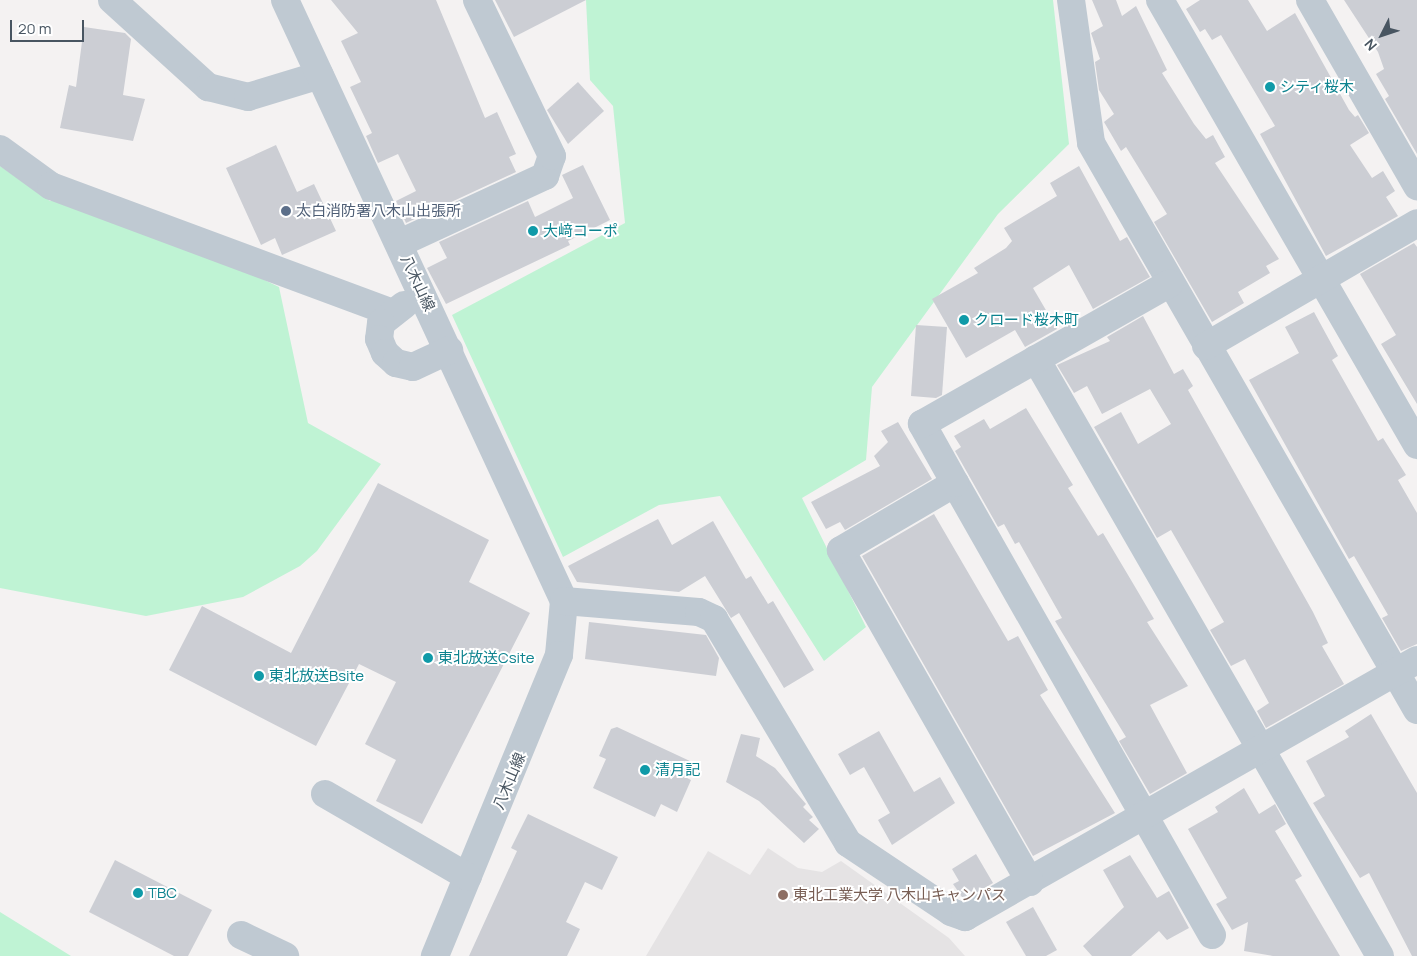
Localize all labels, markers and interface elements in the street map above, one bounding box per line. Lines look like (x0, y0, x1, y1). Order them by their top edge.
scale bar (12, 10, 86, 42)
north arrow (1357, 10, 1407, 60)
text: 20 m (18, 18, 51, 39)
text: N (1360, 35, 1381, 55)
place label: シティ桜木 (1280, 78, 1355, 96)
marker: シティ桜木 (1264, 81, 1276, 93)
place label: 太白消防署八木山出張所 (296, 202, 461, 220)
marker: 太白消防署八木山出張所 (280, 205, 292, 217)
place label: 大﨑コーポ (543, 222, 618, 240)
marker: 大﨑コーポ (527, 225, 539, 237)
street label: 八木山線 (397, 252, 439, 314)
place label: クロード桜木町 (974, 311, 1079, 329)
marker: クロード桜木町 (958, 314, 970, 326)
place label: 東北放送Csite (438, 649, 535, 667)
marker: 東北放送Csite (422, 652, 434, 664)
place label: 東北放送Bsite (269, 667, 364, 685)
marker: 東北放送Bsite (253, 670, 265, 682)
street label: 八木山線 (489, 750, 529, 812)
place label: 清月記 (655, 761, 700, 779)
marker: 清月記 (639, 764, 651, 776)
place label: TBC (148, 884, 177, 902)
place label: 東北工業大学 八木山キャンパス (793, 886, 1006, 904)
marker: TBC (132, 887, 144, 899)
marker: 東北工業大学 八木山キャンパス (777, 889, 789, 901)

